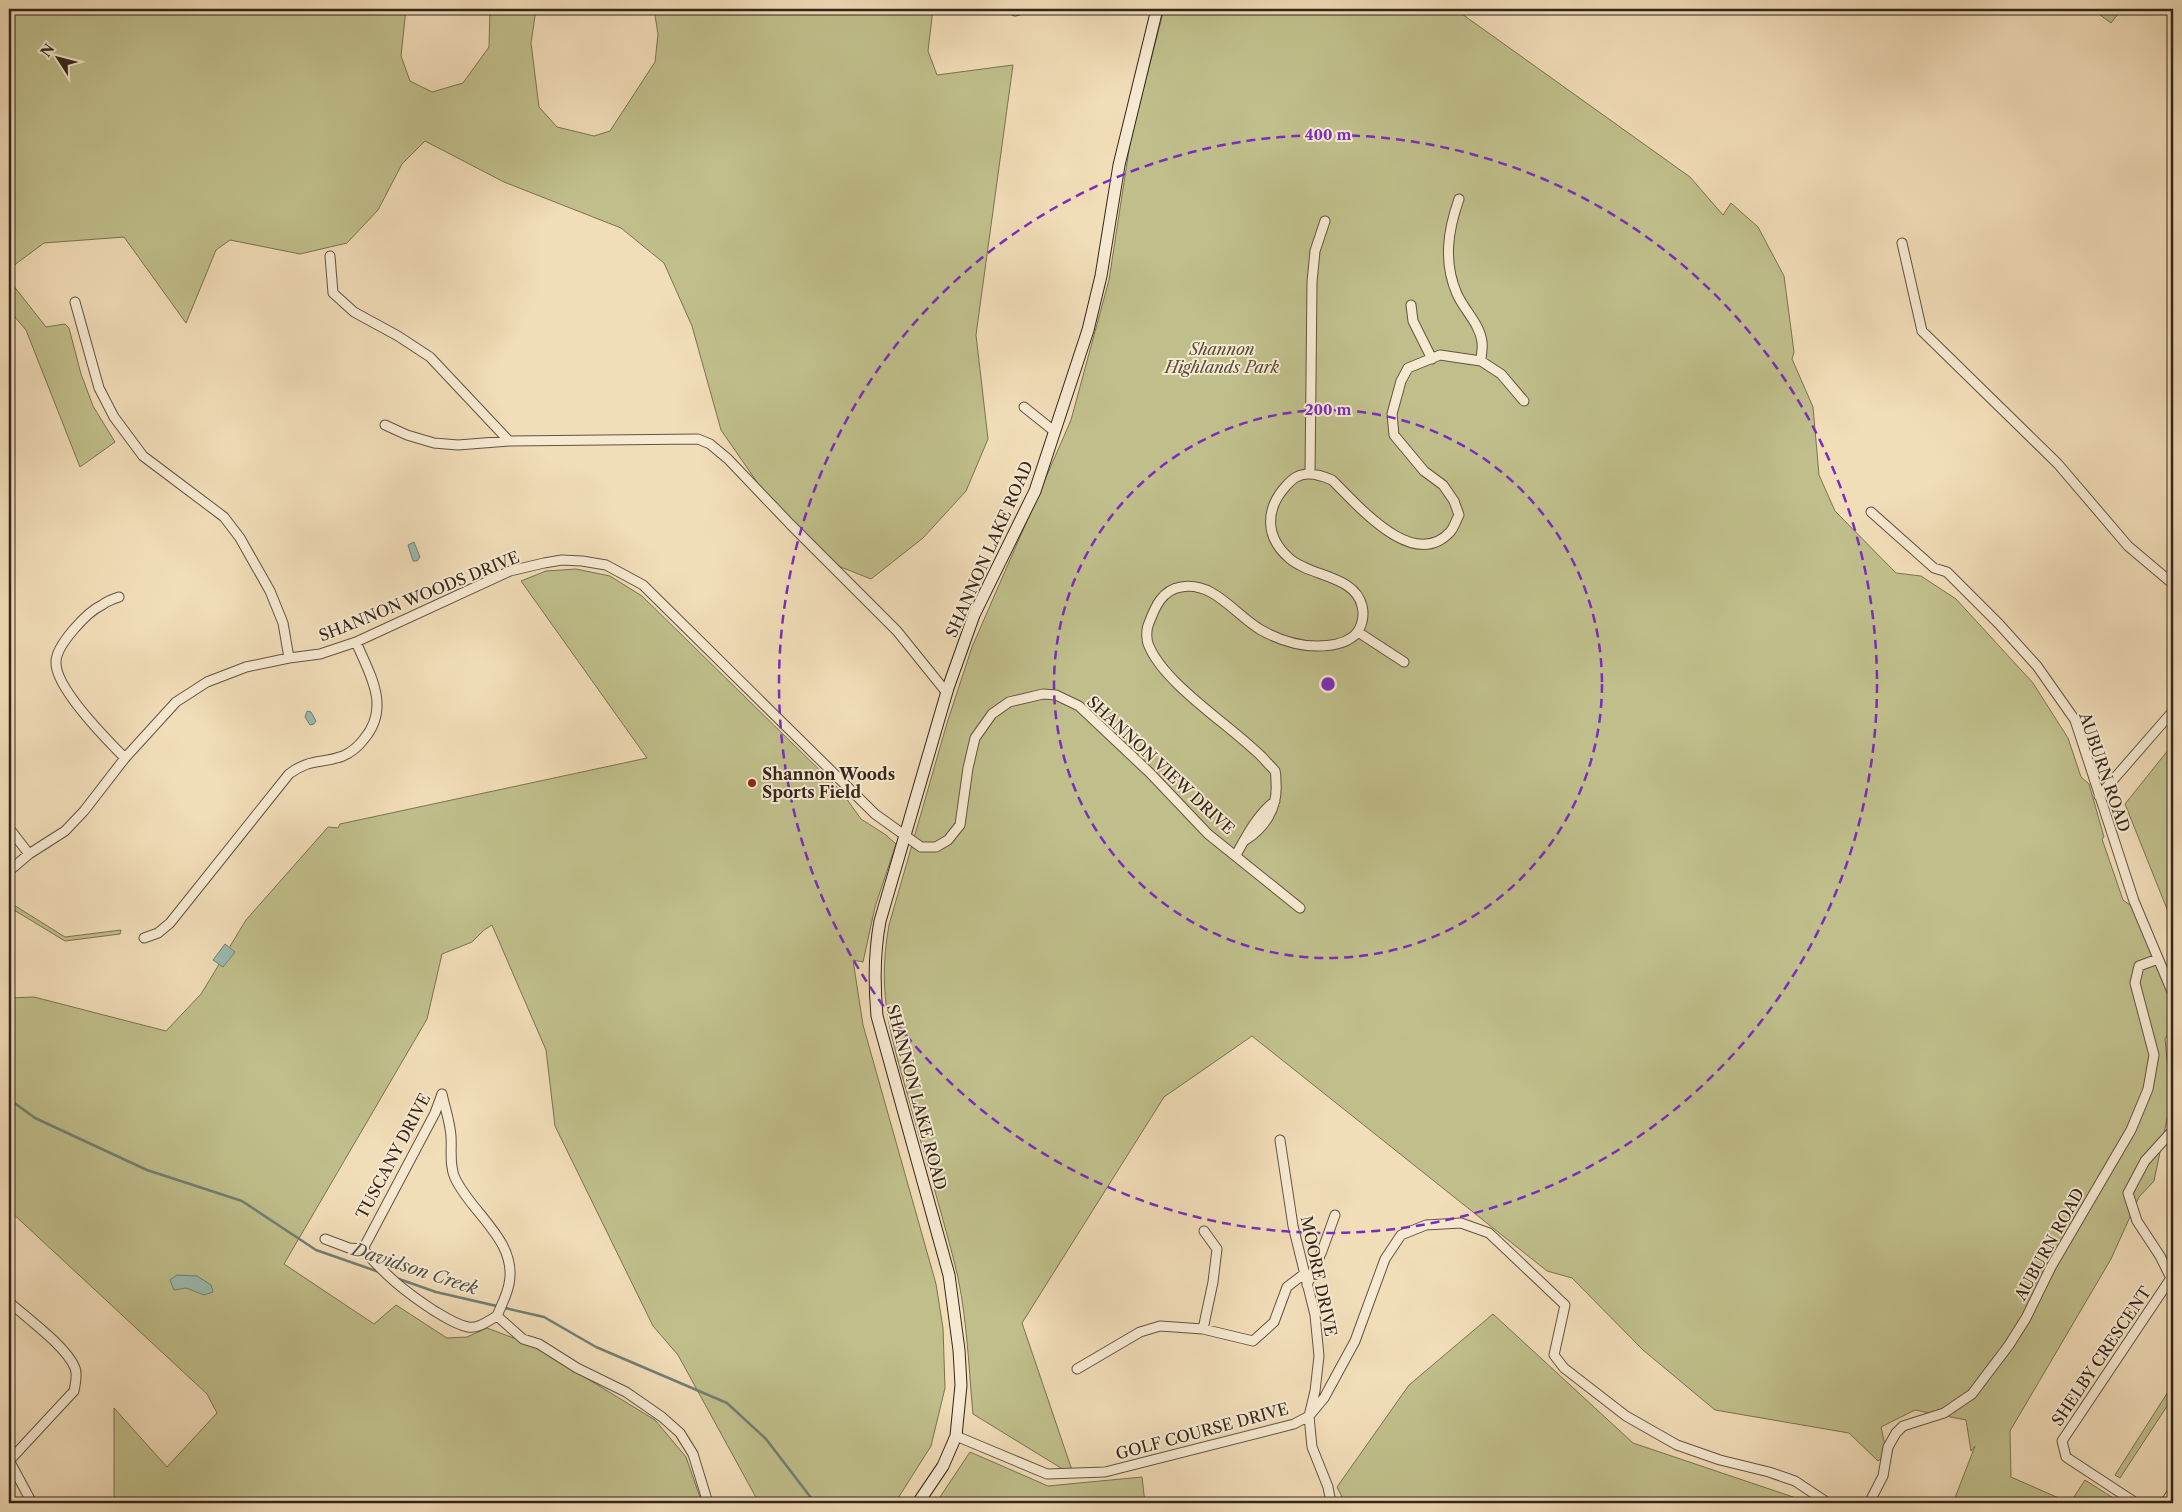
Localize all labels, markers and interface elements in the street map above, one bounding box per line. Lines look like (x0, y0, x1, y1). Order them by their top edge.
north arrow (32, 32, 82, 82)
text: N (37, 40, 58, 61)
text: 400 m (1305, 125, 1351, 144)
park label: Shannon Highlands Park (1163, 339, 1280, 377)
text: 200 m (1305, 400, 1351, 419)
street label: SHANNON LAKE ROAD (941, 458, 1037, 640)
street label: SHANNON WOODS DRIVE (316, 546, 522, 646)
centre of rings (1319, 675, 1337, 693)
street label: SHANNON VIEW DRIVE (1083, 691, 1239, 839)
street label: AUBURN ROAD (2075, 709, 2135, 835)
place label: Shannon Woods Sports Field (762, 764, 895, 802)
marker: Shannon Woods Sports Field (746, 777, 758, 789)
street label: SHANNON LAKE ROAD (883, 1002, 951, 1192)
street label: TUSCANY DRIVE (351, 1090, 435, 1222)
street label: AUBURN ROAD (2009, 1184, 2088, 1305)
street label: MOORE DRIVE (1296, 1214, 1342, 1338)
water label: Davidson Creek (347, 1238, 481, 1300)
street label: SHELBY CRESCENT (2047, 1283, 2155, 1429)
street label: GOLF COURSE DRIVE (1113, 1398, 1291, 1464)

